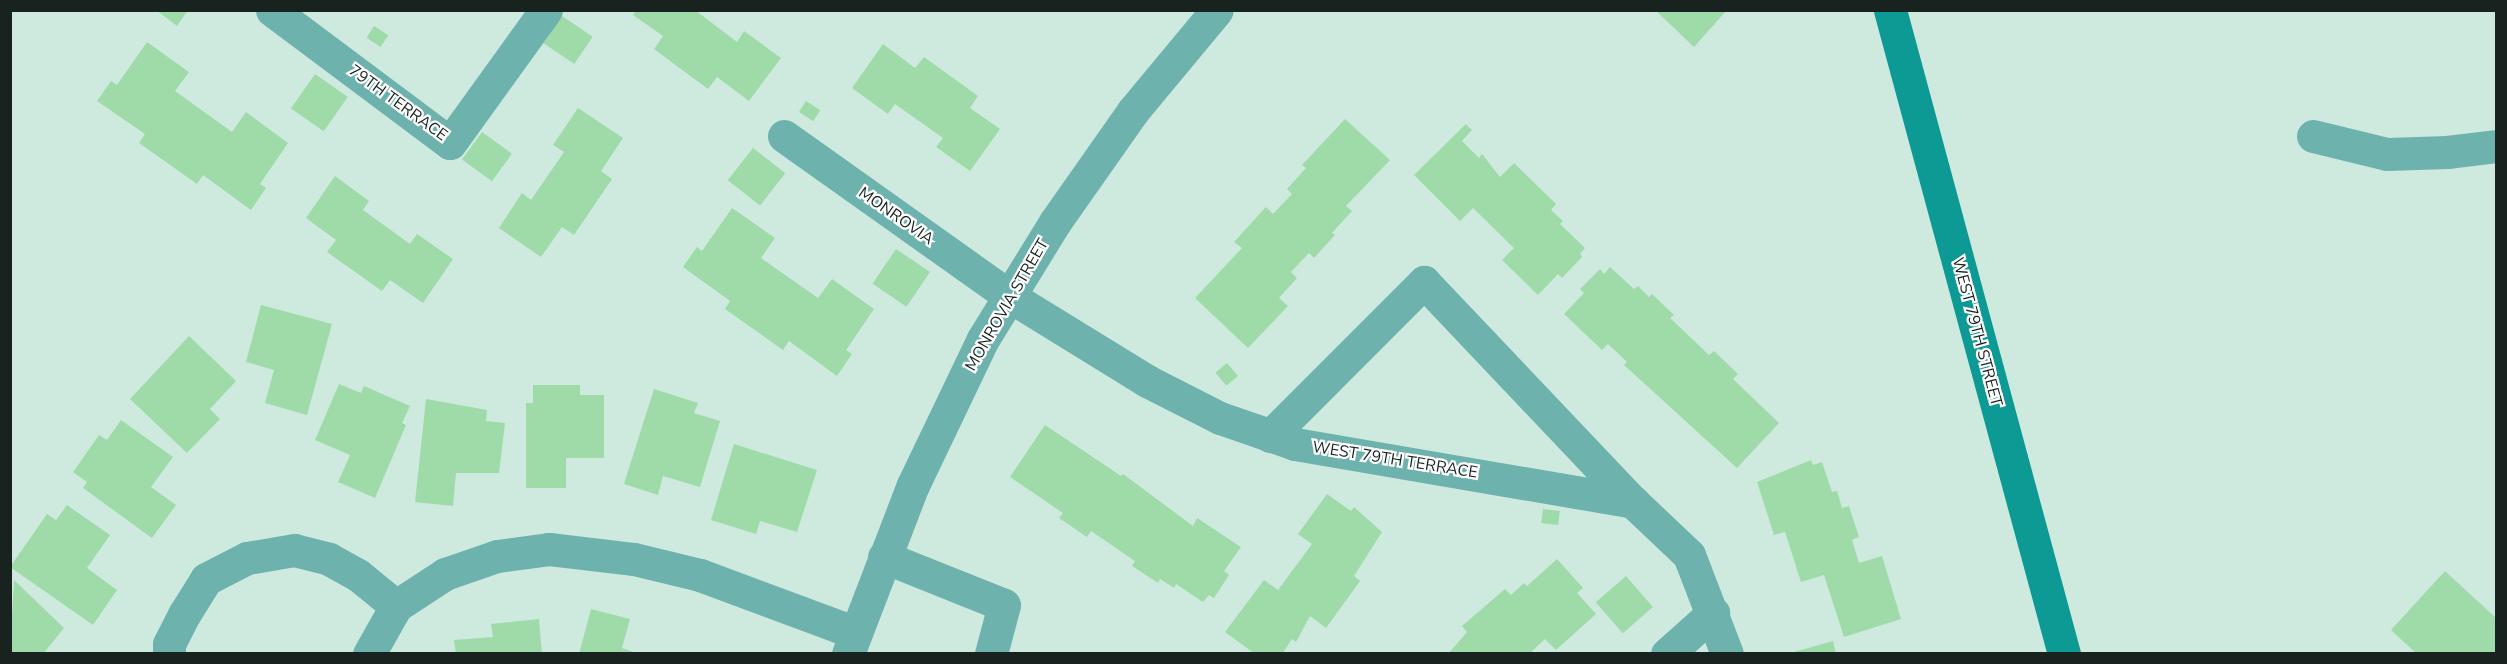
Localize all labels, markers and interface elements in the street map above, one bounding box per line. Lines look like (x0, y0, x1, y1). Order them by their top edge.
street label: 79TH TERRACE (345, 61, 451, 145)
street label: MONROVIA (855, 183, 937, 249)
street label: MONROVIA STREET (961, 236, 1053, 374)
street label: WEST 79TH STREET (1948, 255, 2006, 409)
street label: WEST 79TH TERRACE (1311, 437, 1479, 483)

